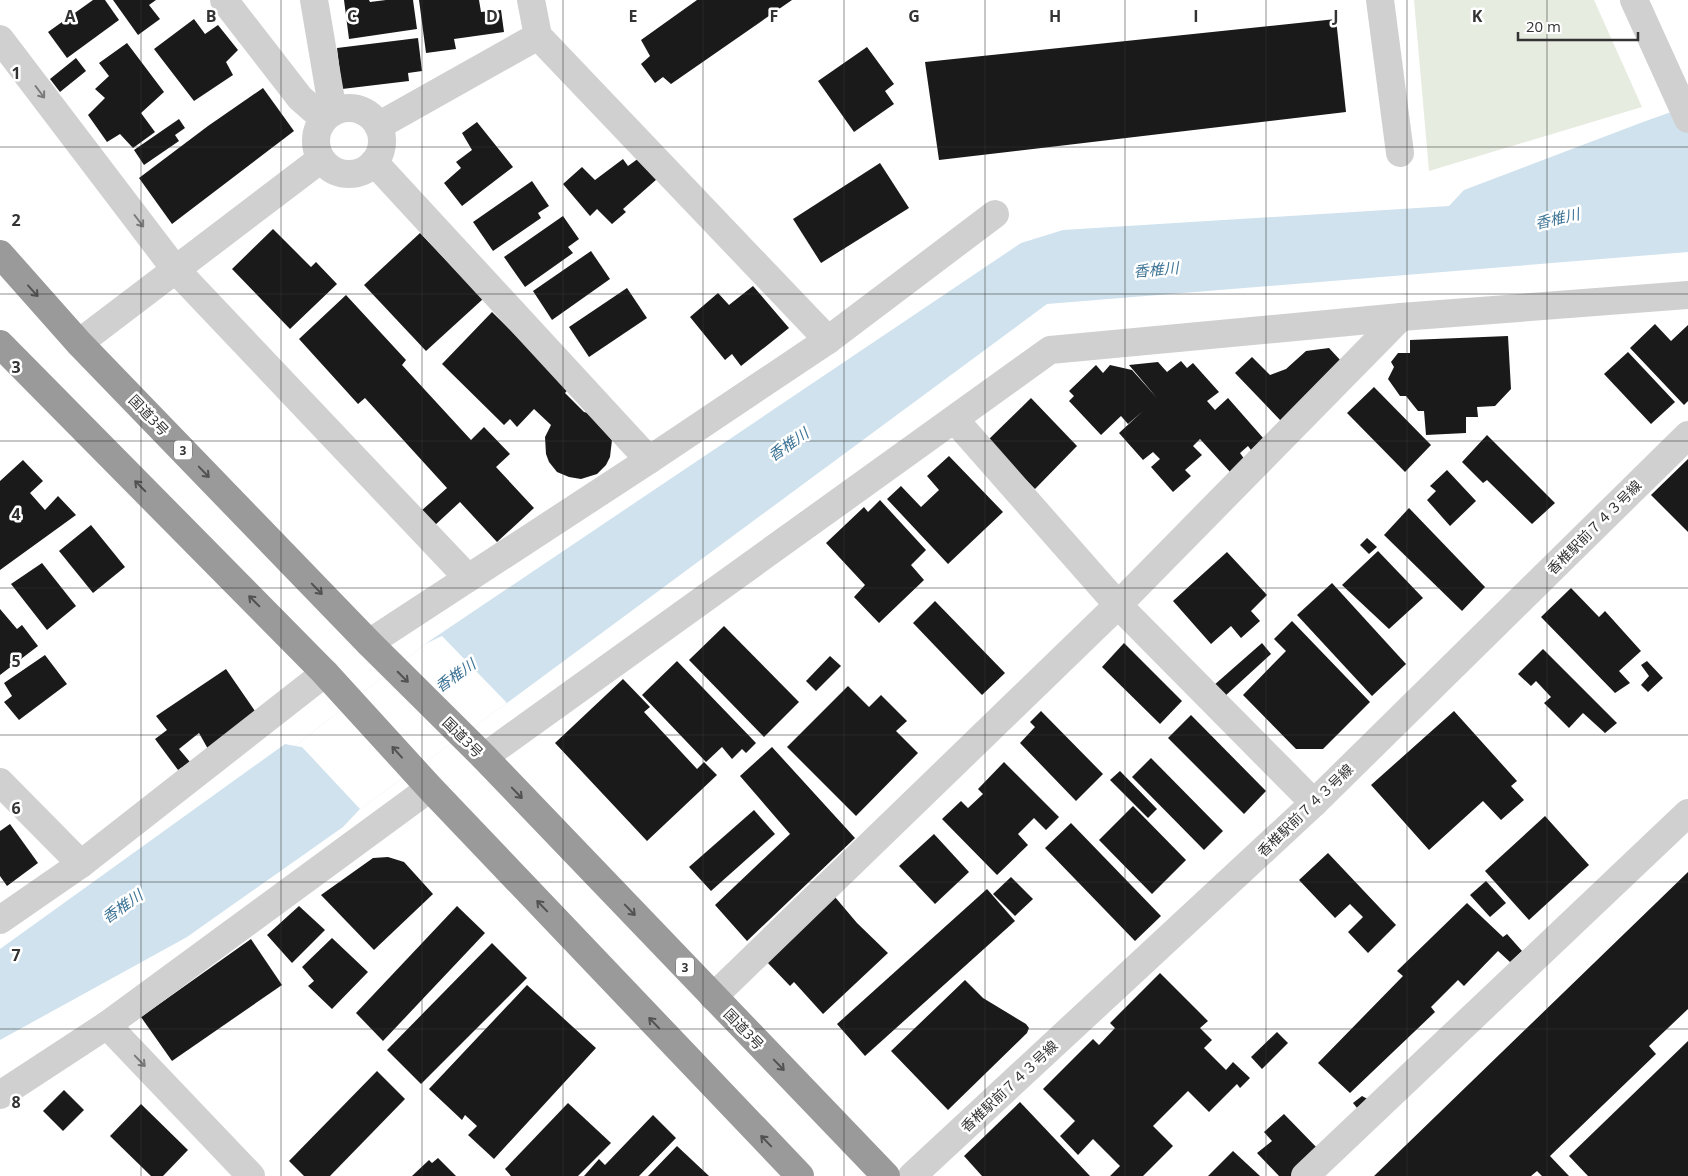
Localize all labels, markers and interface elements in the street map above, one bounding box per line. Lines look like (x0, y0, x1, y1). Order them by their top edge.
text: A (64, 5, 76, 27)
text: B (206, 5, 216, 27)
text: C (347, 5, 357, 27)
text: D (486, 5, 498, 27)
text: E (629, 5, 638, 27)
text: F (770, 5, 778, 27)
text: G (908, 5, 920, 27)
text: H (1049, 5, 1061, 27)
text: I (1193, 5, 1199, 27)
text: J (1331, 5, 1339, 27)
text: K (1472, 5, 1483, 27)
scale bar (1518, 10, 1638, 42)
text: 20 m (1526, 16, 1561, 36)
text: 1 (11, 62, 21, 84)
one-way arrow (35, 85, 45, 99)
water label: 香椎川 (1533, 203, 1583, 233)
text: 2 (11, 209, 21, 231)
one-way arrow (133, 214, 144, 227)
water label: 香椎川 (1133, 257, 1181, 281)
one-way arrow (27, 284, 38, 297)
text: 3 (11, 356, 21, 378)
street label: 国道3号 (125, 390, 173, 440)
water label: 香椎川 (764, 422, 814, 465)
road number: 3 (174, 440, 192, 460)
one-way arrow (198, 466, 210, 478)
street label: 香椎駅前７４３号線 (1543, 476, 1645, 578)
one-way arrow (134, 479, 146, 492)
text: 4 (11, 503, 21, 525)
one-way arrow (311, 583, 323, 595)
one-way arrow (248, 595, 260, 607)
text: 5 (11, 650, 21, 672)
water label: 香椎川 (431, 653, 481, 696)
one-way arrow (397, 671, 410, 683)
street label: 国道3号 (439, 713, 487, 761)
one-way arrow (391, 745, 403, 758)
street label: 香椎駅前７４３号線 (1253, 759, 1357, 861)
one-way arrow (511, 786, 523, 799)
text: 6 (11, 797, 21, 819)
water label: 香椎川 (98, 884, 148, 927)
one-way arrow (536, 899, 548, 912)
one-way arrow (624, 903, 636, 916)
text: 7 (11, 944, 21, 966)
road number: 3 (676, 958, 694, 976)
street label: 国道3号 (720, 1004, 768, 1054)
one-way arrow (648, 1017, 660, 1029)
street label: 香椎駅前７４３号線 (956, 1036, 1062, 1136)
one-way arrow (134, 1054, 146, 1067)
one-way arrow (773, 1059, 785, 1071)
text: 8 (11, 1091, 21, 1113)
one-way arrow (761, 1135, 773, 1147)

